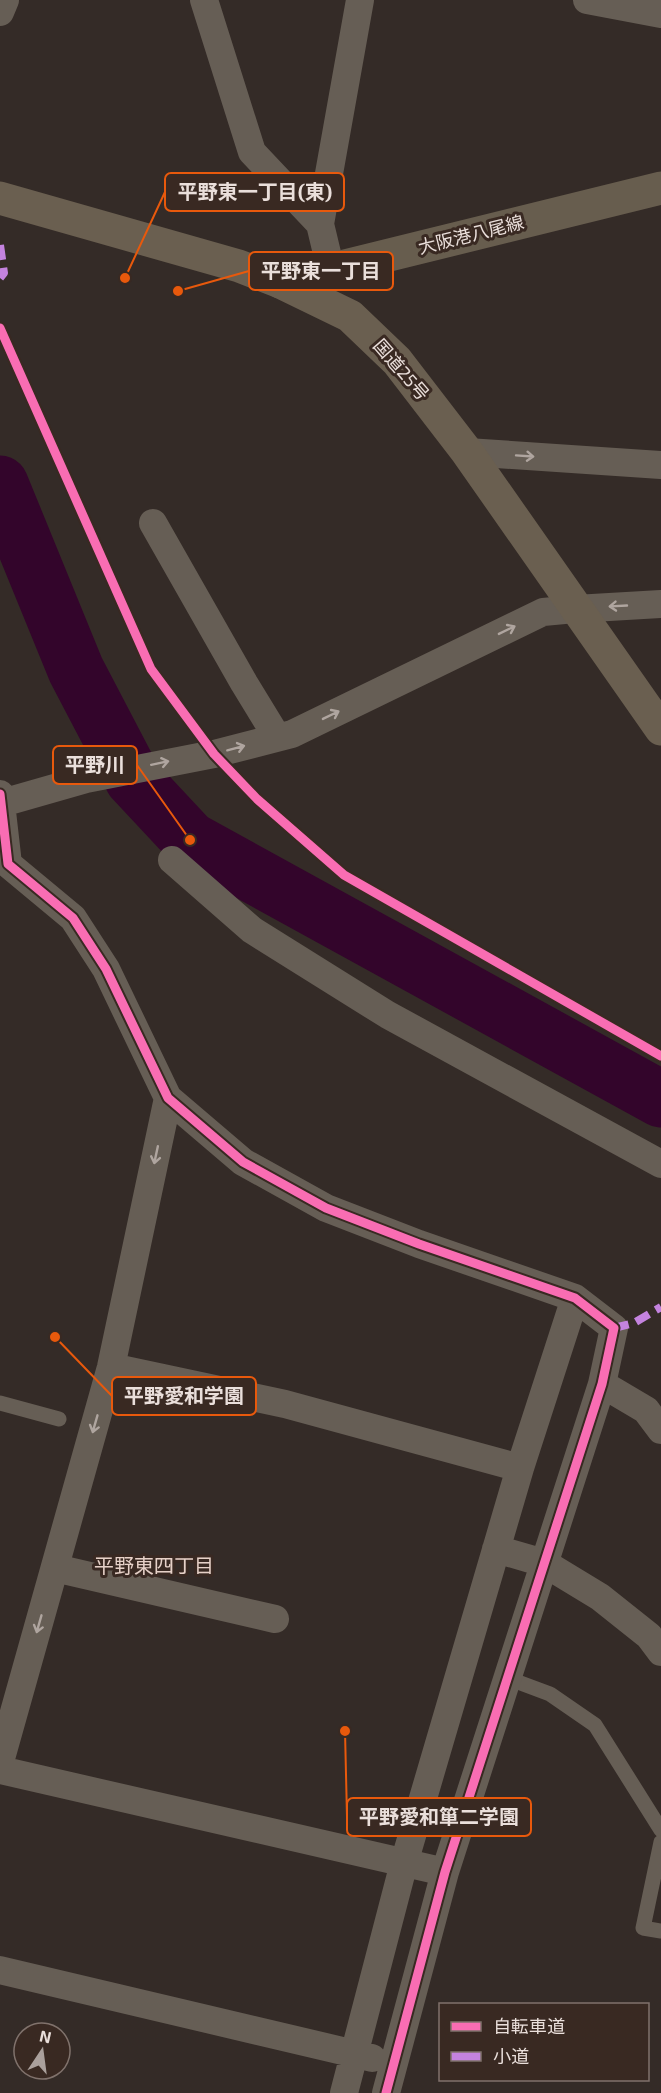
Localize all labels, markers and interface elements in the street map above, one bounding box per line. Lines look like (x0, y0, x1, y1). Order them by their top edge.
callout: 平野東一丁目(東) (165, 173, 344, 211)
text: 平野東一丁目(東) (178, 179, 332, 203)
street label: 大阪港八尾線 (416, 210, 526, 258)
callout: 平野東一丁目 (249, 252, 393, 290)
text: 平野東一丁目 (261, 258, 381, 282)
street label: 国道25号 (369, 334, 434, 404)
one-way arrow (515, 451, 535, 462)
one-way arrow (609, 601, 629, 612)
one-way arrow (497, 624, 515, 636)
one-way arrow (321, 708, 339, 720)
one-way arrow (226, 742, 245, 753)
callout: 平野川 (53, 746, 137, 784)
text: 平野川 (65, 752, 125, 776)
one-way arrow (151, 757, 170, 769)
one-way arrow (150, 1145, 161, 1164)
callout: 平野愛和学園 (112, 1377, 256, 1415)
text: 平野愛和学園 (124, 1383, 244, 1407)
one-way arrow (89, 1414, 101, 1433)
district label: 平野東四丁目 (94, 1553, 214, 1577)
one-way arrow (33, 1614, 44, 1633)
callout: 平野愛和箪二学園 (347, 1798, 531, 1836)
text: 平野愛和箪二学園 (359, 1804, 519, 1828)
legend (439, 2003, 649, 2081)
text: 自転車道 (493, 2015, 565, 2037)
north arrow (12, 2021, 72, 2081)
text: N (38, 2025, 53, 2046)
text: 小道 (493, 2045, 529, 2067)

